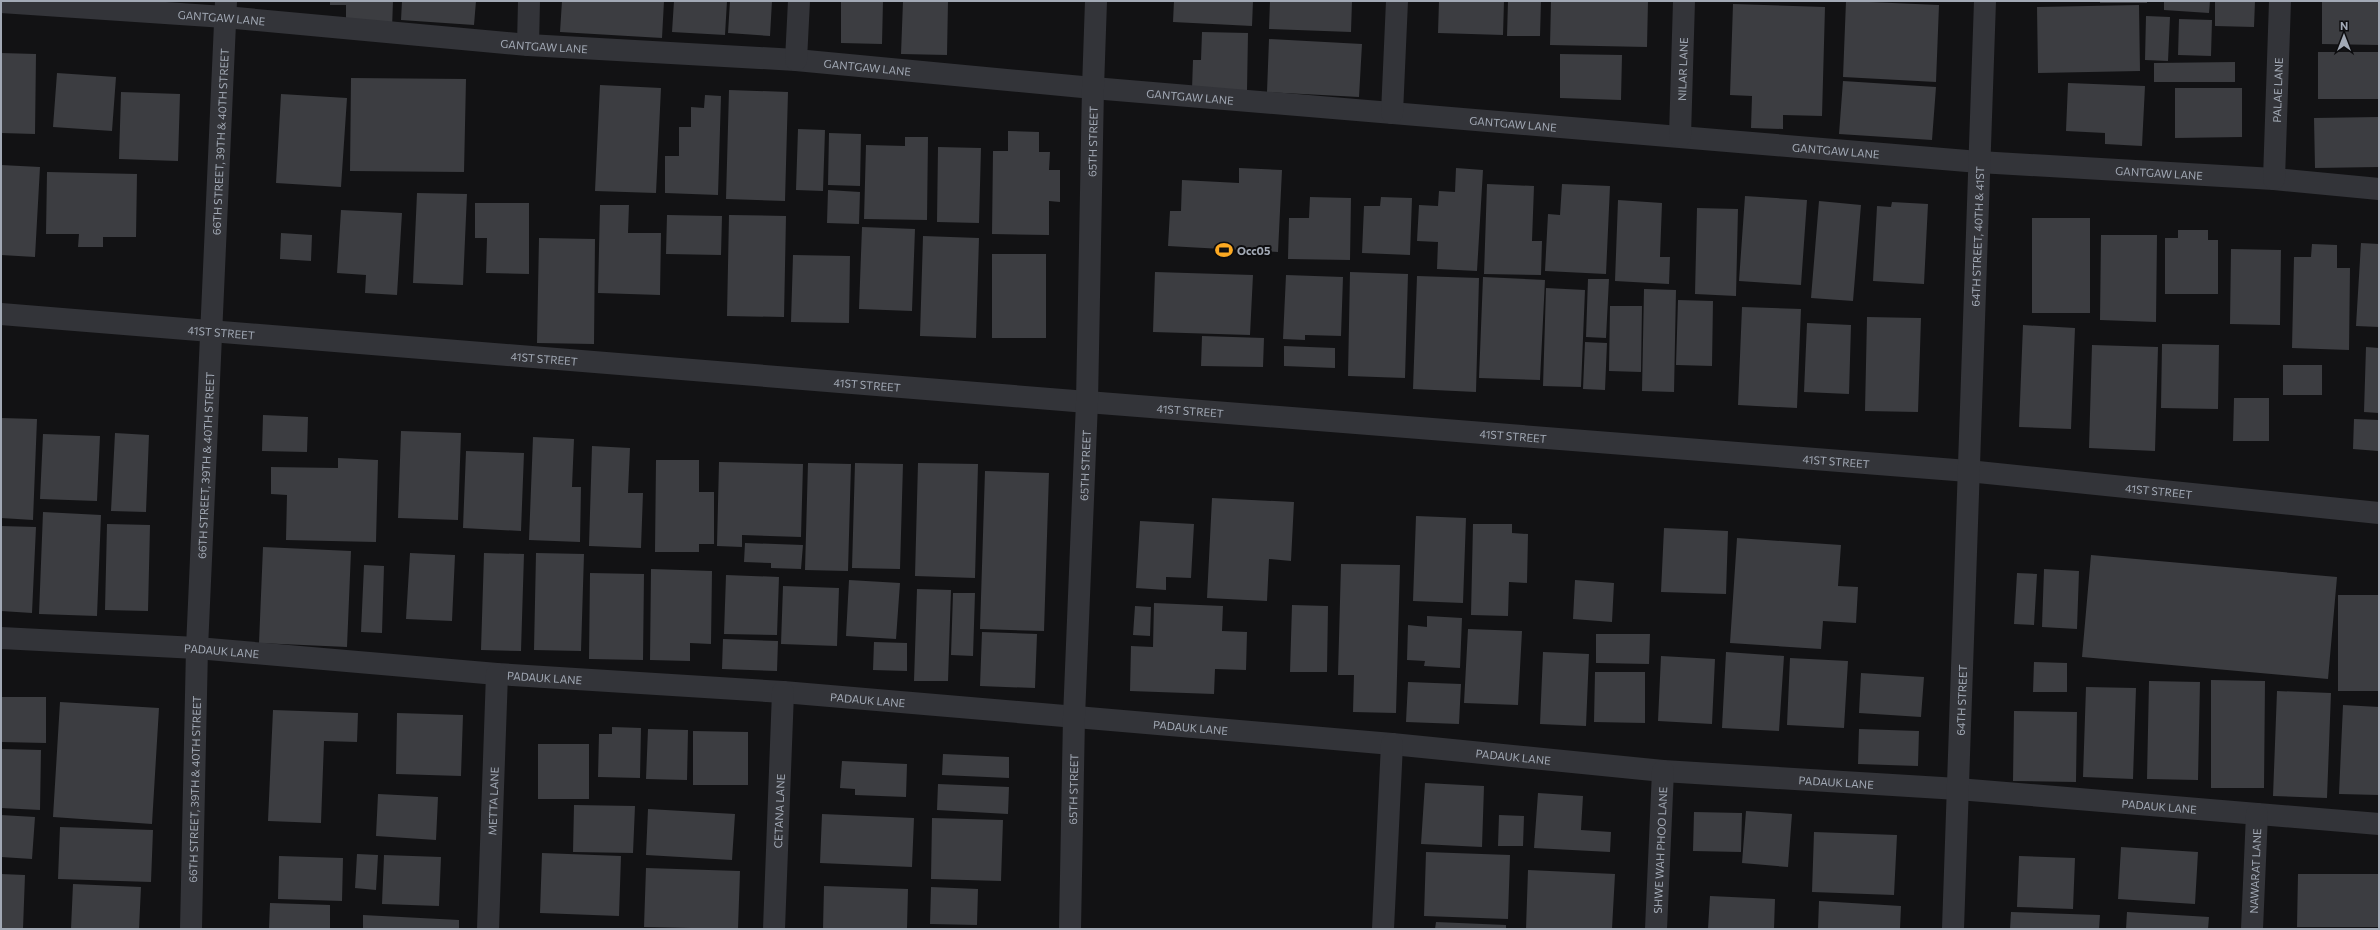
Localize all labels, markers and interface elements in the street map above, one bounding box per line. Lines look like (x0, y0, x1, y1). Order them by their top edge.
street label: GANTGAW LANE (177, 7, 266, 27)
north arrow (2324, 16, 2364, 56)
text: N (2340, 19, 2348, 32)
street label: GANTGAW LANE (500, 36, 588, 55)
street label: NILAR LANE (1675, 37, 1689, 101)
street label: 66TH STREET, 39TH & 40TH STREET (209, 48, 230, 235)
street label: GANTGAW LANE (823, 56, 912, 77)
street label: PALAE LANE (2269, 57, 2285, 123)
street label: GANTGAW LANE (1146, 86, 1234, 106)
street label: 65TH STREET (1085, 106, 1099, 177)
street label: GANTGAW LANE (1469, 113, 1557, 133)
street label: GANTGAW LANE (1792, 140, 1880, 160)
street label: GANTGAW LANE (2115, 163, 2203, 181)
street label: 64TH STREET, 40TH & 41ST (1968, 166, 1986, 307)
sports icon: Occ05 (1214, 240, 1234, 260)
place label: Occ05 (1237, 244, 1270, 257)
street label: 41ST STREET (187, 323, 255, 341)
street label: 41ST STREET (510, 349, 578, 367)
street label: 66TH STREET, 39TH & 40TH STREET (195, 372, 216, 559)
street label: 41ST STREET (833, 375, 901, 393)
street label: 41ST STREET (1156, 401, 1224, 419)
street label: 41ST STREET (1479, 426, 1547, 444)
street label: 65TH STREET (1076, 429, 1092, 501)
street label: 41ST STREET (1802, 452, 1870, 470)
street label: 41ST STREET (2125, 481, 2193, 500)
street label: PADAUK LANE (184, 641, 260, 660)
street label: 64TH STREET (1953, 664, 1969, 736)
street label: PADAUK LANE (507, 668, 582, 686)
street label: PADAUK LANE (830, 690, 906, 709)
street label: 66TH STREET, 39TH & 40TH STREET (185, 695, 202, 883)
street label: PADAUK LANE (1153, 717, 1229, 736)
street label: PADAUK LANE (1475, 746, 1551, 766)
street label: 65TH STREET (1065, 753, 1080, 825)
street label: METTA LANE (485, 767, 500, 836)
street label: PADAUK LANE (1798, 773, 1874, 790)
street label: CETANA LANE (771, 774, 786, 849)
street label: SHWE WAH PHOO LANE (1650, 786, 1669, 914)
street label: PADAUK LANE (2121, 796, 2197, 815)
street label: NAWARAT LANE (2246, 828, 2263, 914)

